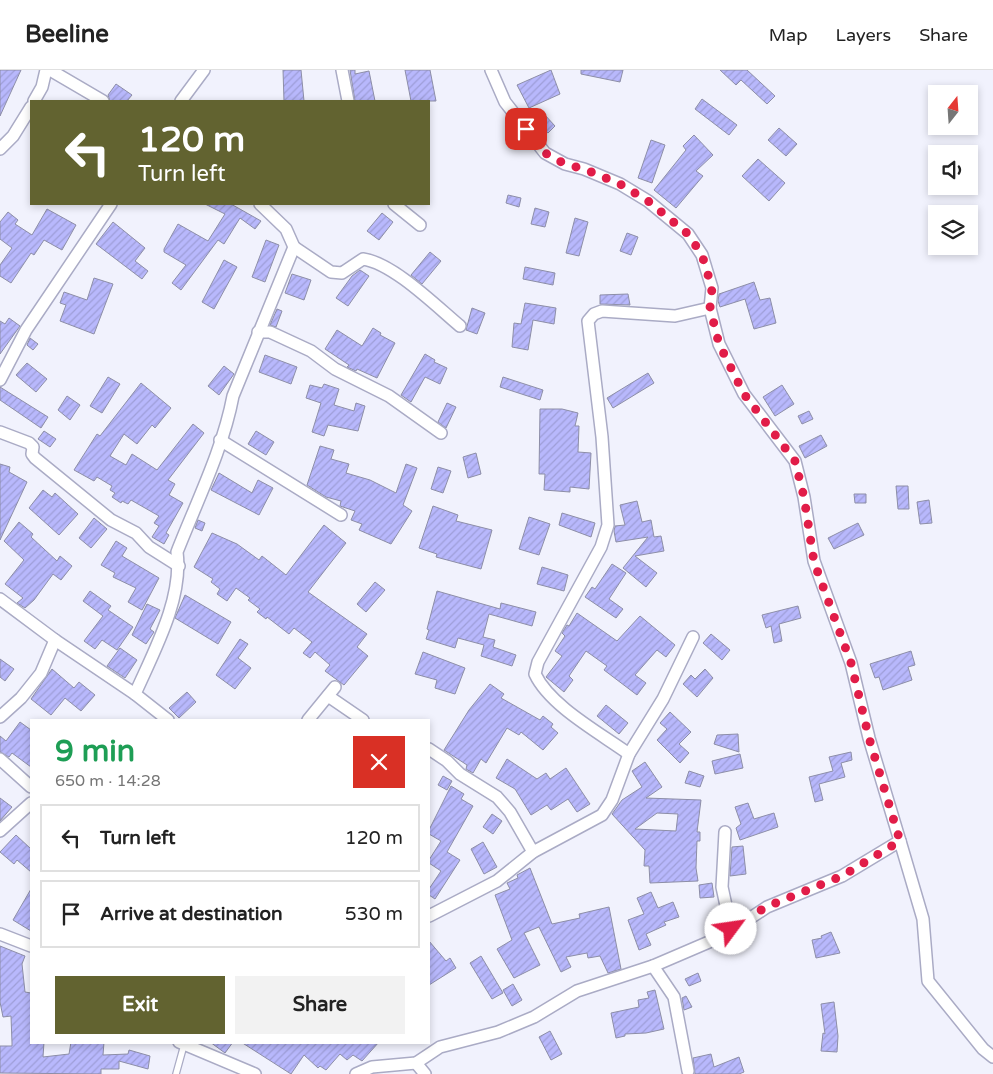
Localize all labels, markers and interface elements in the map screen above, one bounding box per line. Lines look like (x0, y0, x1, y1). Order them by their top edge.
text: Beeline (25, 20, 109, 49)
text: Map (769, 24, 808, 46)
text: Layers (836, 24, 891, 46)
text: Share (919, 24, 968, 46)
north arrow (928, 85, 978, 135)
map controls (928, 85, 978, 255)
pin (505, 108, 547, 150)
icon: arrive (512, 115, 540, 143)
text: 120 m (138, 119, 245, 161)
icon: left (55, 120, 120, 185)
button: sound (928, 145, 978, 195)
text: Turn left (138, 161, 226, 187)
button: layers (928, 205, 978, 255)
text: 9 min (55, 733, 135, 770)
button: close (353, 736, 405, 788)
text: 650 m · 14:28 (55, 771, 161, 791)
icon: left (57, 824, 85, 852)
text: Turn left (100, 827, 176, 849)
text: 120 m (345, 827, 403, 849)
icon: arrive (57, 900, 85, 928)
position arrow (704, 902, 756, 954)
text: Arrive at destination (100, 903, 283, 925)
text: 530 m (345, 903, 403, 925)
button: Exit (55, 976, 225, 1034)
button: Share (235, 976, 405, 1034)

